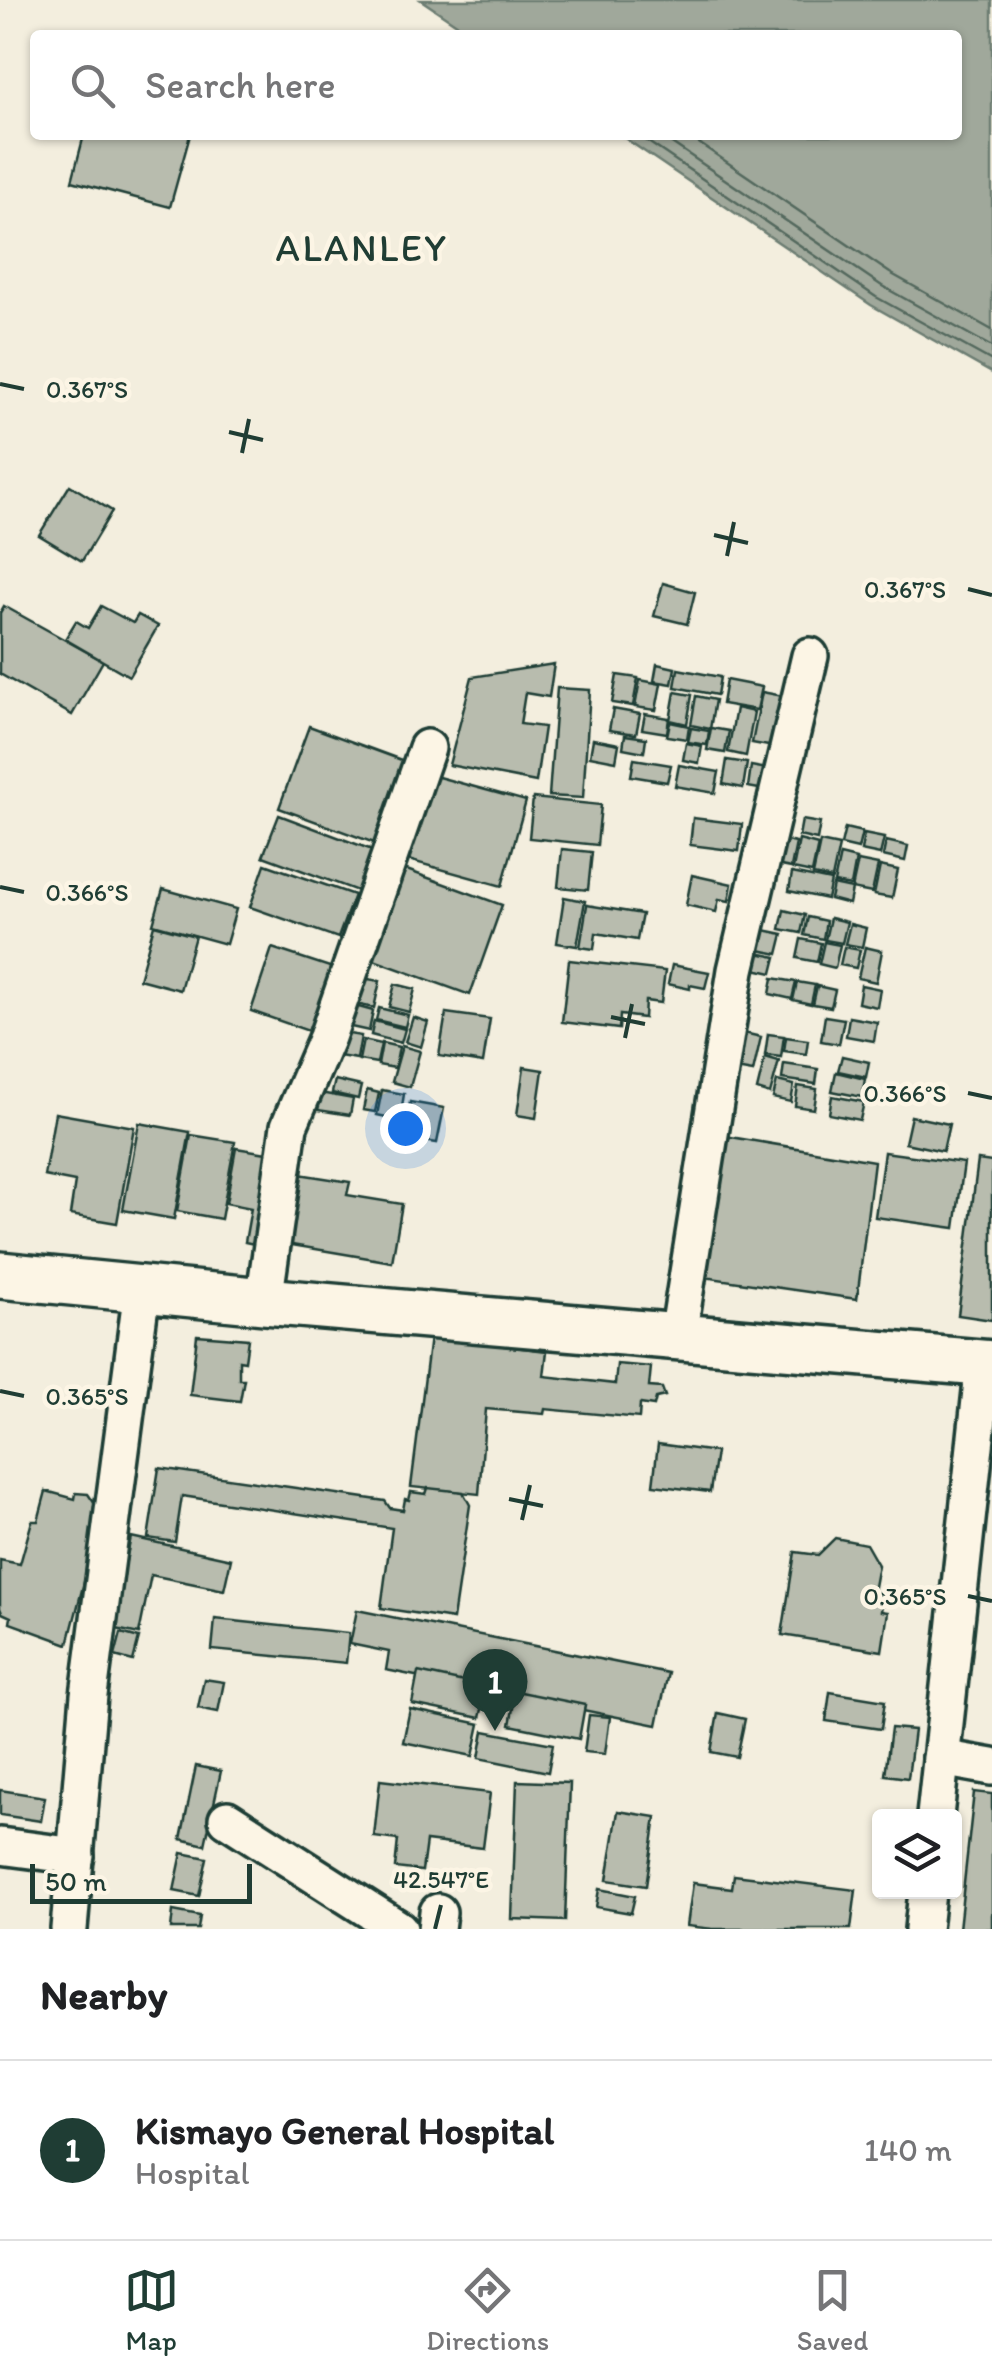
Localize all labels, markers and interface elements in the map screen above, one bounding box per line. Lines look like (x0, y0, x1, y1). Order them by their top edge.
search box (30, 30, 962, 140)
icon: search (65, 58, 120, 113)
text: Search here (145, 62, 336, 108)
district label: ALANLEY (276, 225, 448, 271)
text: 0.367°S (46, 374, 128, 404)
text: 0.367°S (864, 574, 946, 604)
text: 0.366°S (45, 877, 129, 907)
text: 0.366°S (863, 1078, 947, 1108)
your location (380, 1103, 431, 1154)
text: 0.365°S (46, 1381, 128, 1411)
text: 0.365°S (864, 1581, 946, 1611)
pin: 1 (462, 1648, 528, 1731)
map controls (872, 1809, 962, 1899)
button: layers (872, 1809, 962, 1899)
scale bar (30, 1859, 252, 1904)
text: 50 m (45, 1864, 107, 1898)
text: 42.547°E (393, 1864, 489, 1894)
text: Nearby (40, 1969, 167, 2020)
text: Kismayo General Hospital (135, 2108, 554, 2154)
text: 1 (65, 2131, 80, 2169)
text: 140 m (864, 2131, 952, 2169)
text: Hospital (135, 2154, 249, 2192)
tab: Map (124, 2263, 179, 2357)
tab: Directions (426, 2263, 549, 2357)
tab: Saved (797, 2263, 868, 2357)

